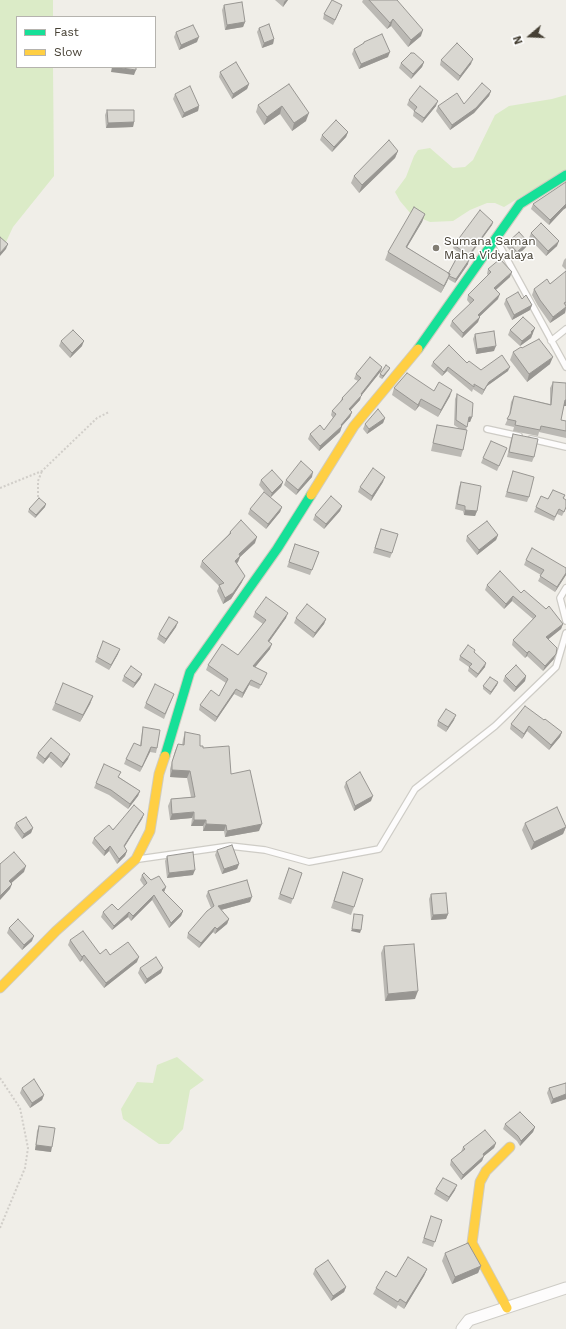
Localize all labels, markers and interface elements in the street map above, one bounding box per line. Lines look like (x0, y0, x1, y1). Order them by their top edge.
legend (16, 16, 156, 68)
north arrow (510, 16, 550, 56)
text: Fast (54, 25, 79, 39)
text: N (511, 34, 526, 46)
text: Slow (54, 45, 82, 59)
place label: Sumana Saman Maha Vidyalaya (444, 234, 536, 262)
marker: Sumana Saman Maha Vidyalaya (431, 243, 441, 253)

